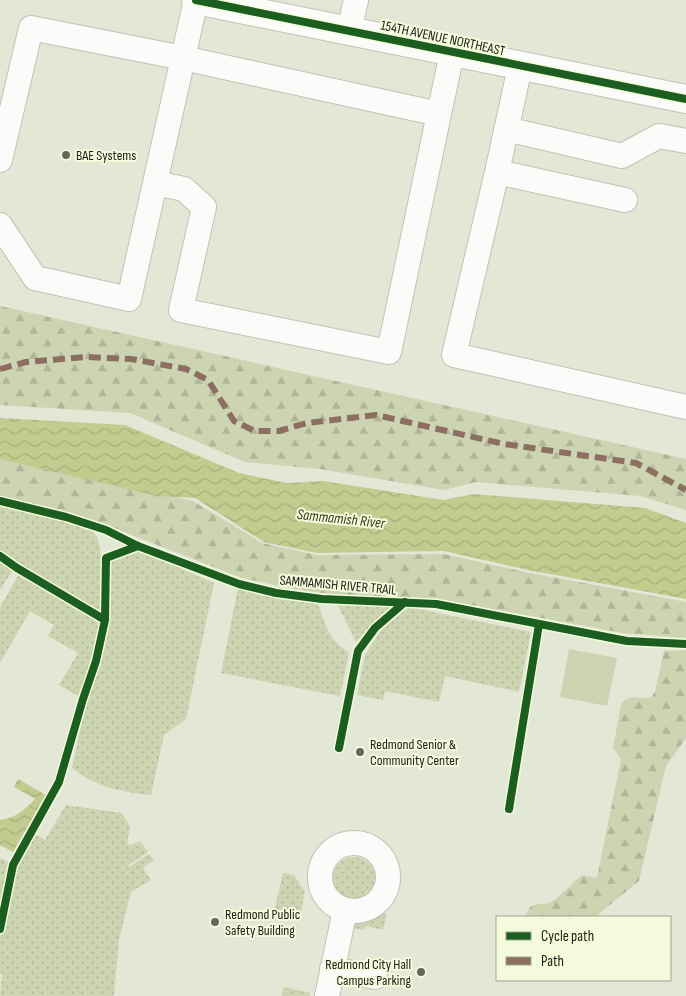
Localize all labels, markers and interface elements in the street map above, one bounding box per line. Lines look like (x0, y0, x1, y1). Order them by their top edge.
street label: 154TH AVENUE NORTHEAST (379, 17, 507, 60)
place label: BAE Systems (76, 147, 136, 164)
marker: BAE Systems (60, 149, 72, 161)
water label: Sammamish River (296, 505, 387, 533)
street label: SAMMAMISH RIVER TRAIL (279, 571, 397, 599)
place label: Redmond Senior & Community Center (370, 736, 459, 769)
marker: Redmond Senior & Community Center (354, 746, 366, 758)
place label: Redmond Public Safety Building (225, 906, 300, 939)
marker: Redmond Public Safety Building (209, 916, 221, 928)
legend (496, 916, 671, 981)
text: Cycle path (541, 927, 594, 946)
text: Path (541, 952, 564, 971)
place label: Redmond City Hall Campus Parking (325, 956, 411, 989)
marker: Redmond City Hall Campus Parking (415, 966, 427, 978)

